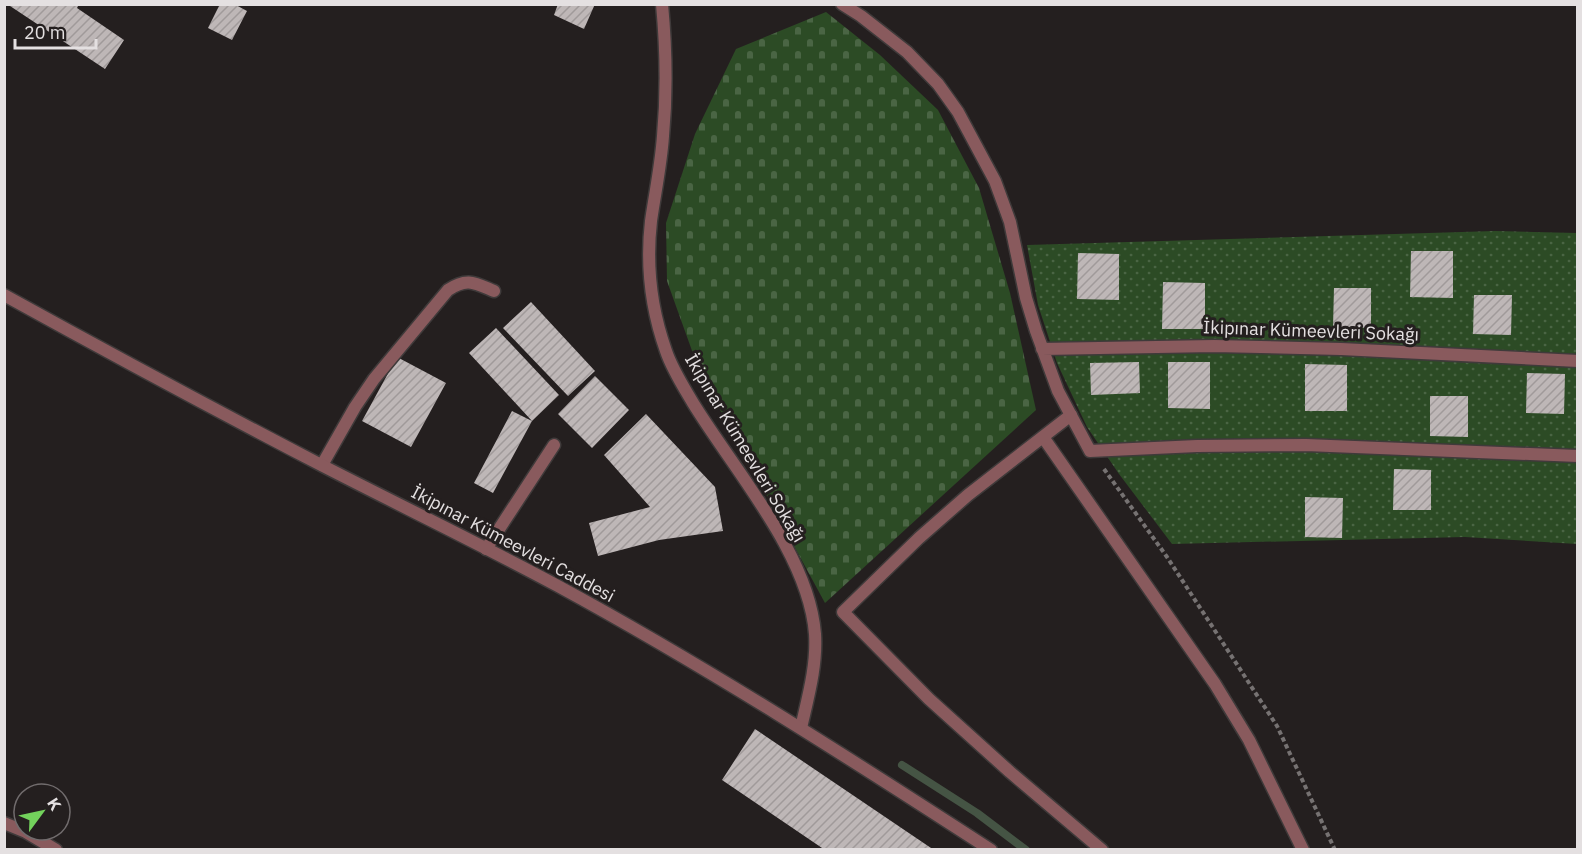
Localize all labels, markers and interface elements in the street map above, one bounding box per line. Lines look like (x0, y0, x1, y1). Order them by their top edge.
scale bar (15, 12, 96, 50)
text: 20 m (24, 21, 66, 44)
street label: İkipınar Kümeevleri Sokağı (1203, 315, 1419, 346)
street label: İkipınar Kümeevleri Sokağı (680, 349, 811, 546)
street label: İkipınar Kümeevleri Caddesi (407, 480, 619, 607)
north arrow (12, 782, 72, 842)
text: K (43, 794, 66, 814)

